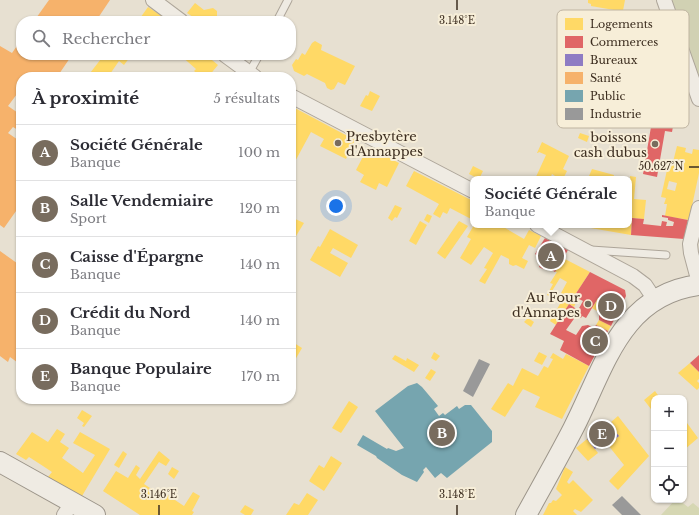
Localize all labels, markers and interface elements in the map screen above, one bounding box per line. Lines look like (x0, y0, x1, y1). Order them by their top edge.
legend (557, 10, 689, 128)
text: 3.148°E (439, 14, 475, 27)
search box (16, 16, 296, 60)
text: Logements (590, 17, 653, 31)
icon: search (30, 27, 52, 49)
text: Rechercher (62, 29, 150, 48)
text: Commerces (590, 35, 658, 49)
text: Bureaux (590, 53, 638, 67)
text: Santé (590, 71, 621, 85)
text: À proximité (32, 88, 139, 109)
text: Public (590, 89, 625, 103)
text: 5 résultats (214, 90, 280, 107)
text: Industrie (590, 107, 641, 121)
place label: Presbytère d'Annappes (346, 128, 423, 160)
place label: boissons cash dubus (574, 129, 647, 161)
text: Société Générale (70, 135, 203, 154)
marker: Presbytère d'Annappes (333, 138, 343, 148)
marker: boissons cash dubus (650, 139, 660, 149)
text: A (40, 144, 50, 161)
text: 100 m (238, 144, 280, 161)
text: Banque (70, 154, 121, 171)
text: 50.627°N (638, 160, 684, 173)
popup (470, 176, 632, 228)
text: Société Générale (485, 184, 617, 203)
text: Salle Vendemiaire (70, 191, 213, 210)
your location (326, 196, 346, 216)
text: B (40, 200, 50, 217)
text: 120 m (239, 200, 280, 217)
text: Banque (485, 203, 535, 220)
text: Sport (70, 210, 107, 227)
pin: A (538, 241, 564, 271)
text: Caisse d'Épargne (70, 247, 204, 266)
text: C (40, 256, 50, 273)
text: 140 m (240, 256, 280, 273)
text: Banque (70, 266, 121, 283)
place label: Au Four d'Annapes (512, 289, 581, 321)
pin: D (598, 291, 624, 321)
marker: Au Four d'Annapes (583, 299, 593, 309)
text: Crédit du Nord (70, 303, 190, 322)
text: D (39, 312, 51, 329)
text: 140 m (240, 312, 280, 329)
text: Banque (70, 322, 121, 339)
pin: C (582, 326, 608, 356)
text: Banque Populaire (70, 359, 212, 378)
text: E (40, 368, 50, 385)
text: 170 m (241, 368, 280, 385)
text: Banque (70, 378, 121, 395)
map controls (651, 395, 687, 503)
button: + (651, 395, 687, 431)
pin: B (429, 418, 455, 448)
pin: E (589, 419, 615, 449)
button: − (651, 431, 687, 467)
button: locate (651, 467, 687, 503)
text: 3.146°E (141, 488, 177, 501)
text: 3.148°E (439, 488, 475, 501)

